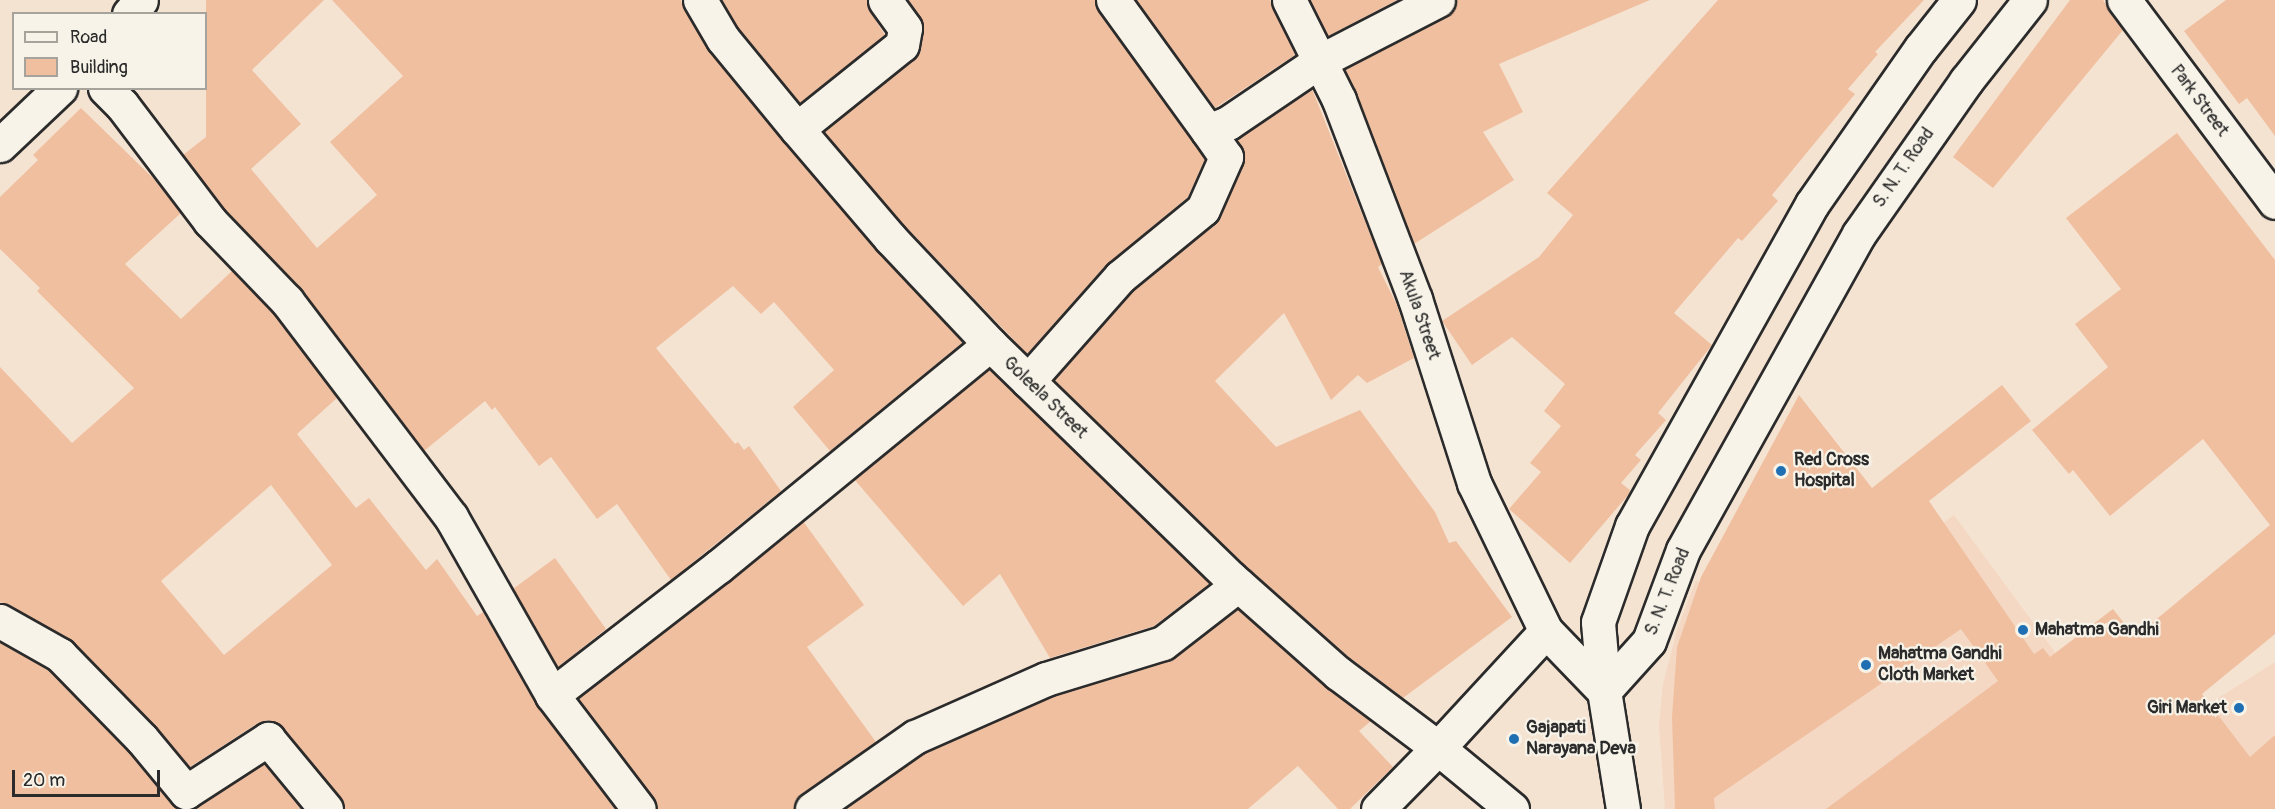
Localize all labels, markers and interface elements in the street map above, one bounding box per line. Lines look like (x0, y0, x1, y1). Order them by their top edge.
legend (12, 12, 207, 90)
text: Road (70, 26, 107, 49)
text: Building (70, 56, 128, 79)
street label: Park Street (2165, 61, 2233, 141)
street label: S. N. T. Road (1869, 124, 1939, 212)
street label: Akula Street (1394, 267, 1444, 363)
street label: Goleela Street (998, 352, 1092, 444)
place label: Red Cross Hospital (1794, 450, 1869, 492)
marker: Red Cross Hospital (1772, 462, 1790, 480)
street label: S. N. T. Road (1641, 545, 1695, 639)
place label: Mahatma Gandhi (2035, 619, 2159, 641)
marker: Mahatma Gandhi (2016, 623, 2030, 637)
place label: Mahatma Gandhi Cloth Market (1878, 644, 2002, 686)
marker: Mahatma Gandhi Cloth Market (1859, 658, 1873, 672)
place label: Giri Market (2147, 697, 2227, 719)
marker: Giri Market (2232, 701, 2246, 715)
place label: Gajapati Narayana Deva (1526, 718, 1636, 760)
marker: Gajapati Narayana Deva (1507, 732, 1521, 746)
scale bar (15, 758, 164, 796)
text: 20 m (23, 769, 65, 792)

